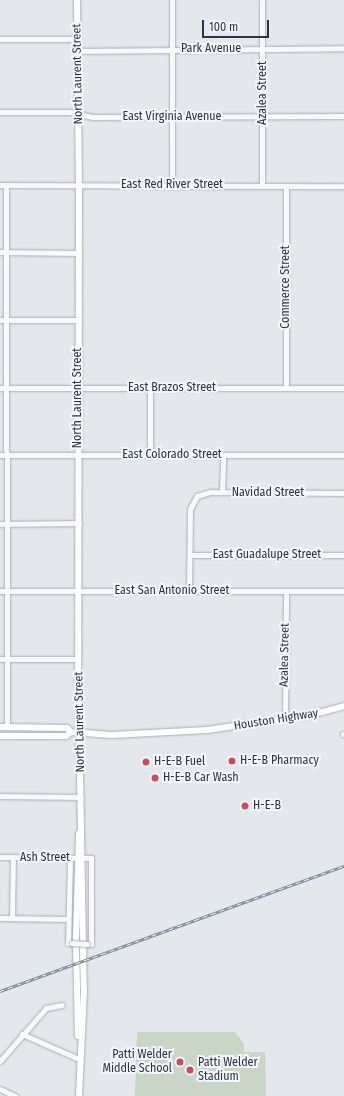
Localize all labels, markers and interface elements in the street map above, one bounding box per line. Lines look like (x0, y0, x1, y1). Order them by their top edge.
scale bar (204, 12, 271, 38)
text: 100 m (209, 20, 238, 34)
street label: North Laurent Street (70, 24, 86, 124)
street label: Park Avenue (181, 42, 241, 56)
street label: Azalea Street (256, 61, 270, 125)
street label: East Virginia Avenue (122, 110, 222, 124)
street label: East Red River Street (121, 178, 223, 192)
street label: Commerce Street (279, 245, 293, 329)
street label: North Laurent Street (71, 348, 85, 448)
street label: East Brazos Street (128, 381, 216, 395)
street label: East Colorado Street (122, 448, 222, 462)
street label: Navidad Street (232, 486, 304, 500)
street label: East Guadalupe Street (213, 548, 321, 562)
street label: East San Antonio Street (115, 584, 229, 598)
street label: Azalea Street (277, 623, 293, 687)
street label: North Laurent Street (72, 672, 88, 772)
street label: Houston Highway (233, 706, 319, 734)
place label: H-E-B Pharmacy (240, 754, 319, 768)
place label: H-E-B Fuel (154, 755, 205, 769)
marker: H-E-B Pharmacy (227, 756, 237, 766)
marker: H-E-B Fuel (141, 757, 151, 767)
place label: H-E-B Car Wash (163, 771, 239, 785)
marker: H-E-B Car Wash (150, 773, 160, 783)
place label: H-E-B (253, 799, 281, 813)
marker: H-E-B (240, 801, 250, 811)
street label: Ash Street (20, 851, 70, 865)
place label: Patti Welder Middle School (103, 1048, 172, 1076)
place label: Patti Welder Stadium (198, 1056, 258, 1084)
marker: Patti Welder Middle School (175, 1057, 185, 1067)
marker: Patti Welder Stadium (185, 1065, 195, 1075)

